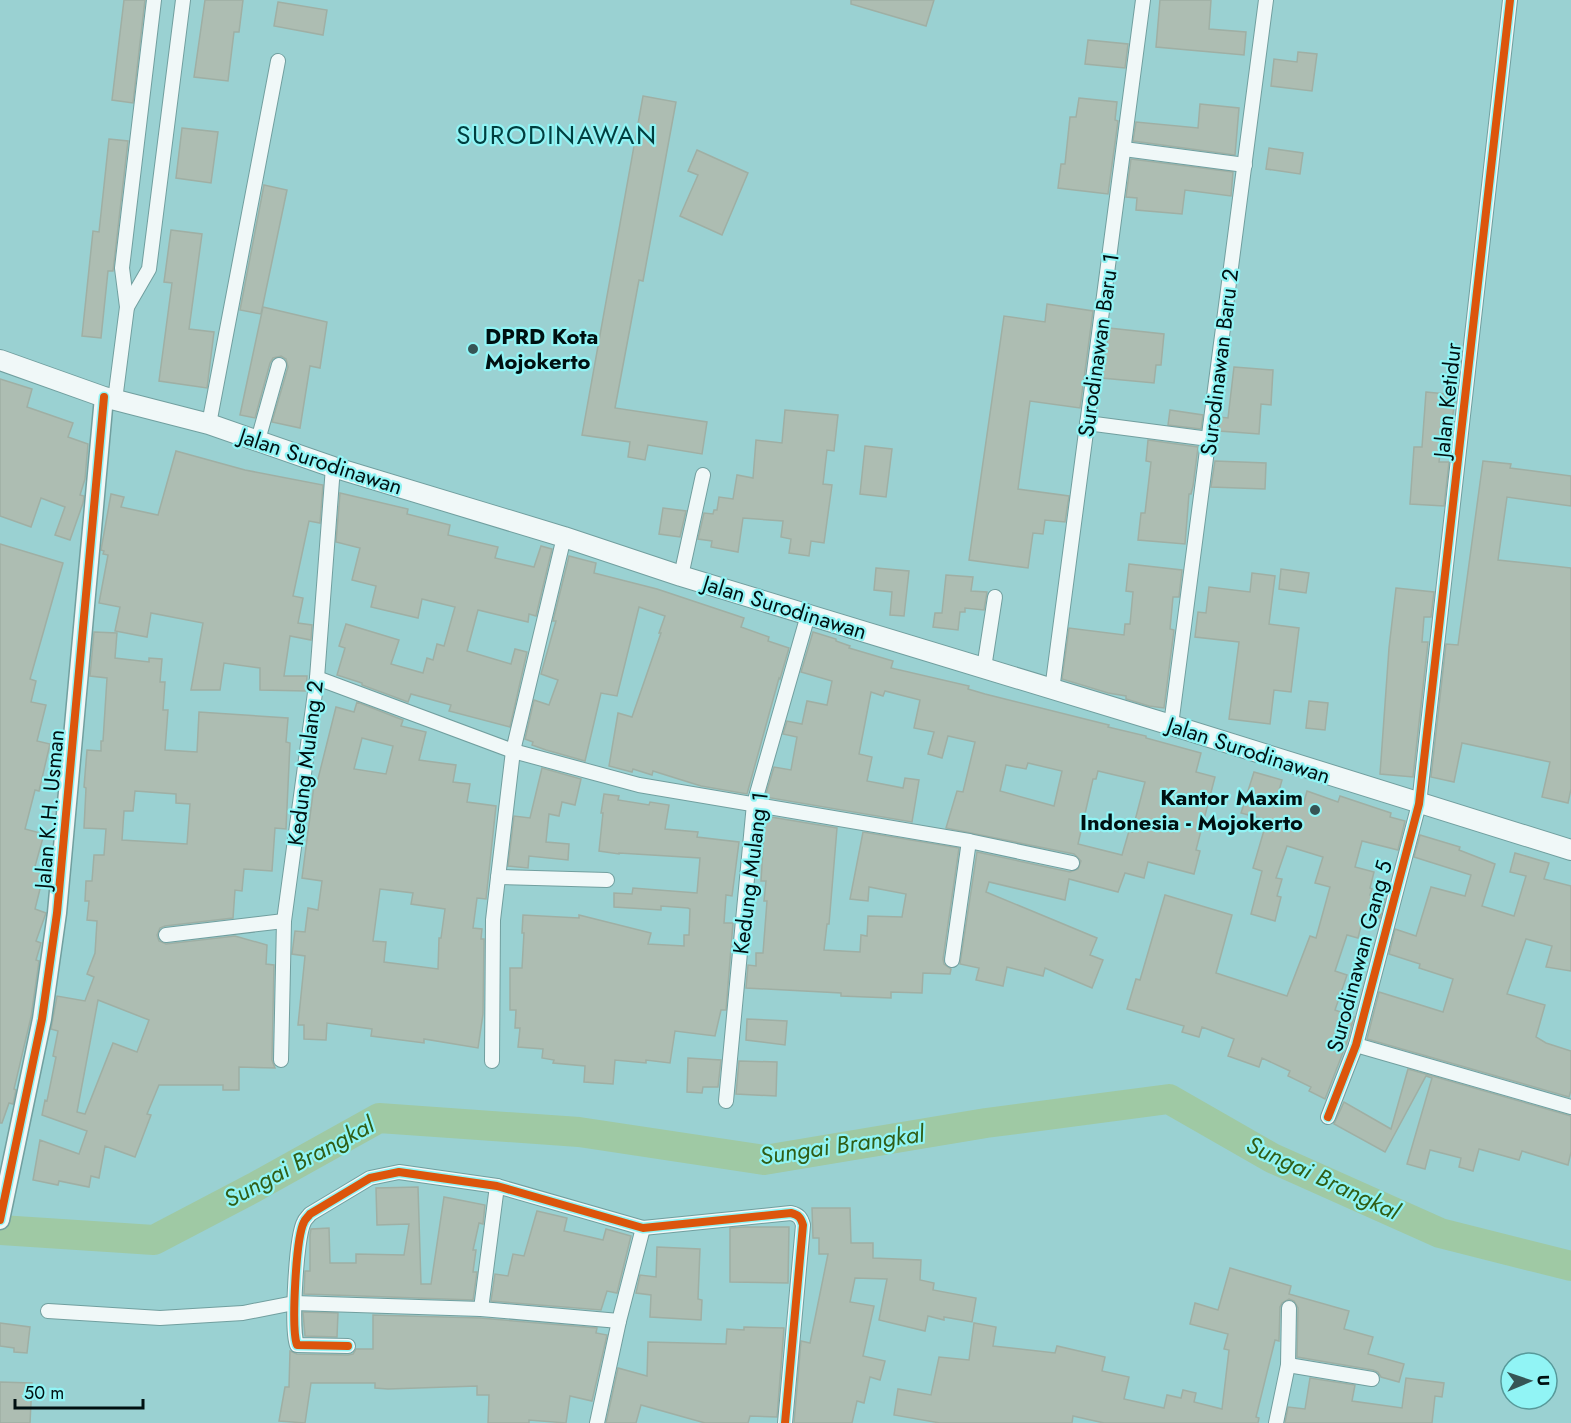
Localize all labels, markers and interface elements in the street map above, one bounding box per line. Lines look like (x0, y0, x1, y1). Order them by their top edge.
district label: SURODINAWAN (456, 116, 658, 154)
street label: Surodinawan Baru 1 (1069, 251, 1127, 439)
street label: Surodinawan Baru 2 (1192, 267, 1246, 457)
place label: DPRD Kota Mojokerto (485, 320, 598, 377)
street label: Jalan Ketidur (1425, 340, 1469, 462)
marker: DPRD Kota Mojokerto (466, 342, 480, 356)
street label: Jalan Surodinawan (232, 419, 407, 502)
street label: Jalan Surodinawan (696, 566, 871, 647)
street label: Kedung Mulang 2 (279, 679, 331, 847)
street label: Jalan Surodinawan (1160, 708, 1335, 791)
street label: Jalan K.H. Usman (26, 728, 72, 893)
place label: Kantor Maxim Indonesia - Mojokerto (1080, 781, 1303, 838)
street label: Kedung Mulang 1 (724, 790, 776, 956)
marker: Kantor Maxim Indonesia - Mojokerto (1308, 803, 1322, 817)
street label: Surodinawan Gang 5 (1318, 856, 1400, 1056)
water label: Sungai Brangkal (217, 1106, 382, 1216)
water label: Sungai Brangkal (757, 1115, 928, 1173)
water label: Sungai Brangkal (1241, 1127, 1407, 1229)
north arrow (1499, 1351, 1559, 1411)
scale bar (15, 1372, 142, 1410)
text: U (1532, 1374, 1555, 1387)
text: 50 m (24, 1380, 64, 1406)

